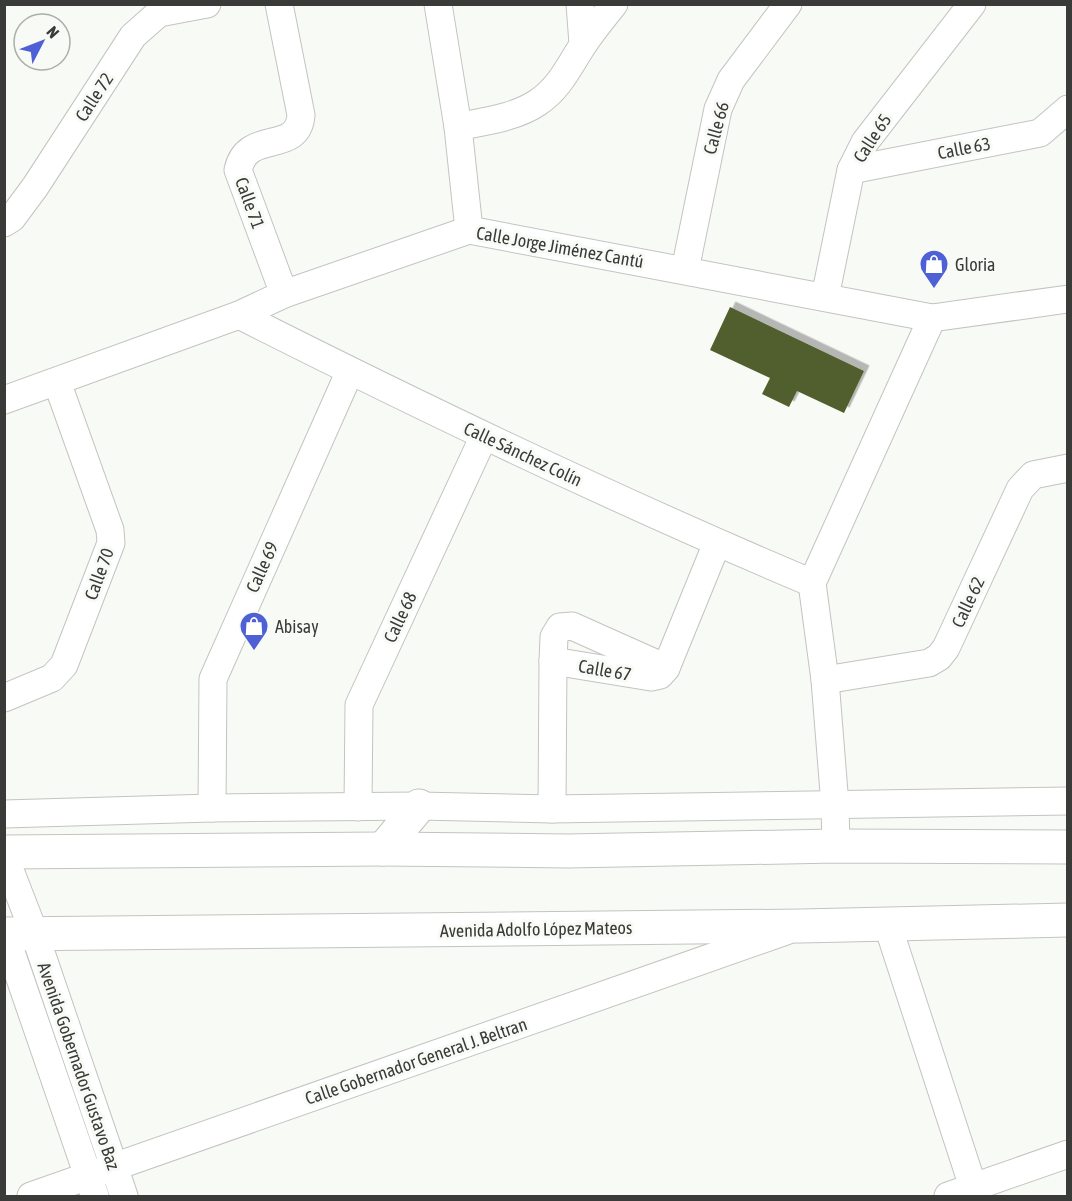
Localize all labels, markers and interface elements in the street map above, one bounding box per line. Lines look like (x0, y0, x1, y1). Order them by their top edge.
north arrow (12, 12, 72, 72)
text: N (43, 22, 63, 41)
street label: Calle 72 (71, 69, 117, 125)
street label: Calle 66 (699, 99, 733, 157)
street label: Calle 65 (849, 110, 895, 166)
street label: Calle 63 (936, 133, 992, 163)
street label: Calle 71 (231, 174, 269, 232)
street label: Calle Jorge Jiménez Cantú (475, 222, 645, 272)
shop icon: Gloria (918, 248, 950, 290)
place label: Gloria (955, 254, 995, 275)
street label: Calle Sánchez Colín (461, 417, 585, 491)
street label: Calle 69 (242, 538, 282, 596)
street label: Calle 70 (80, 545, 118, 603)
street label: Calle 62 (947, 573, 989, 631)
street label: Calle 68 (379, 588, 421, 646)
shop icon: Abisay (238, 610, 270, 652)
place label: Abisay (275, 616, 319, 637)
street label: Calle 67 (577, 655, 633, 685)
street label: Avenida Adolfo López Mateos (440, 917, 632, 941)
street label: Avenida Gobernador Gustavo Baz (34, 959, 125, 1173)
street label: Calle Gobernador General J. Beltran (302, 1013, 530, 1109)

